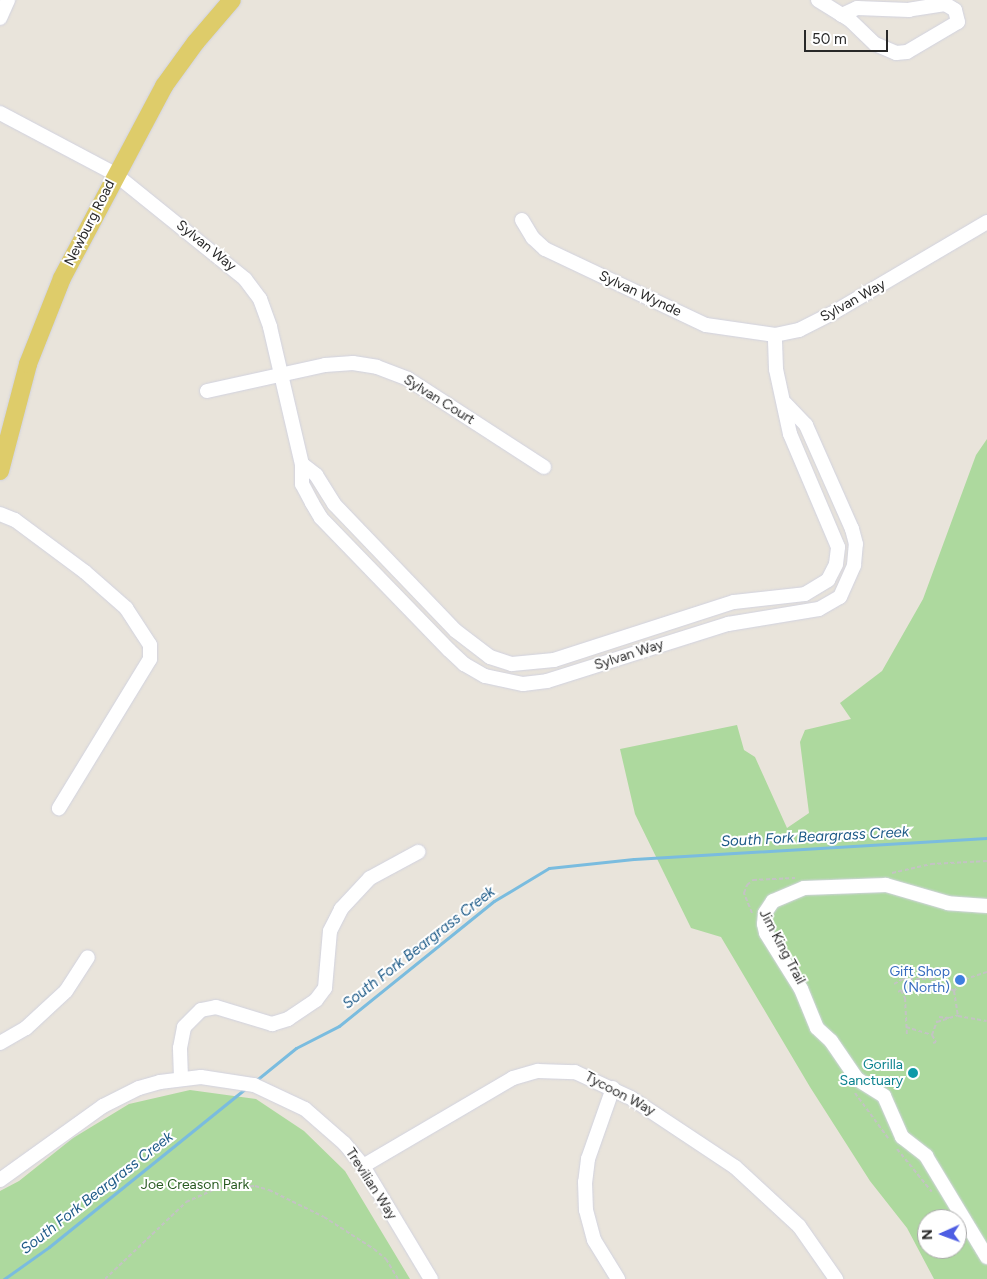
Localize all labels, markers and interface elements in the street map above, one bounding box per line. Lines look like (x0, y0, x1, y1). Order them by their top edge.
scale bar (807, 20, 891, 52)
text: 50 m (812, 30, 847, 48)
street label: Newburg Road (61, 177, 119, 269)
street label: Sylvan Way (173, 217, 239, 275)
street label: Sylvan Wynde (596, 268, 684, 320)
street label: Sylvan Way (818, 276, 888, 326)
street label: Sylvan Court (400, 372, 478, 428)
street label: Sylvan Way (592, 636, 666, 674)
water label: South Fork Beargrass Creek (720, 823, 910, 851)
water label: South Fork Beargrass Creek (339, 883, 499, 1013)
street label: Jim King Trail (755, 907, 809, 987)
place label: Gift Shop (North) (889, 964, 950, 996)
marker: Gift Shop (North) (954, 974, 966, 986)
place label: Gorilla Sanctuary (840, 1057, 903, 1090)
marker: Gorilla Sanctuary (907, 1067, 919, 1079)
street label: Tycoon Way (582, 1068, 658, 1120)
water label: South Fork Beargrass Creek (17, 1128, 177, 1258)
street label: Trevilian Way (342, 1145, 400, 1223)
park label: Joe Creason Park (141, 1177, 249, 1193)
north arrow (917, 1209, 967, 1259)
text: N (919, 1229, 936, 1240)

